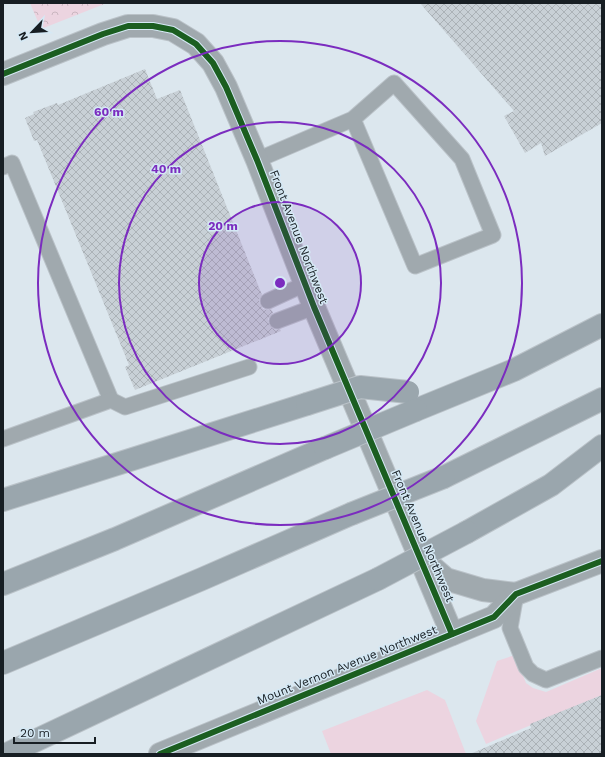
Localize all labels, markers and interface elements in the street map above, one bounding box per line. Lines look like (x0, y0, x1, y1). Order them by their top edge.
north arrow (12, 12, 52, 52)
text: N (16, 30, 31, 42)
text: 60 m (94, 105, 124, 119)
text: 40 m (151, 162, 181, 176)
street label: Front Avenue Northwest (267, 168, 331, 306)
text: 20 m (208, 219, 238, 233)
centre of rings (273, 276, 287, 290)
street label: Front Avenue Northwest (389, 468, 457, 604)
street label: Mount Vernon Avenue Northwest (255, 622, 439, 708)
scale bar (14, 719, 95, 745)
text: 20 m (20, 726, 50, 740)

